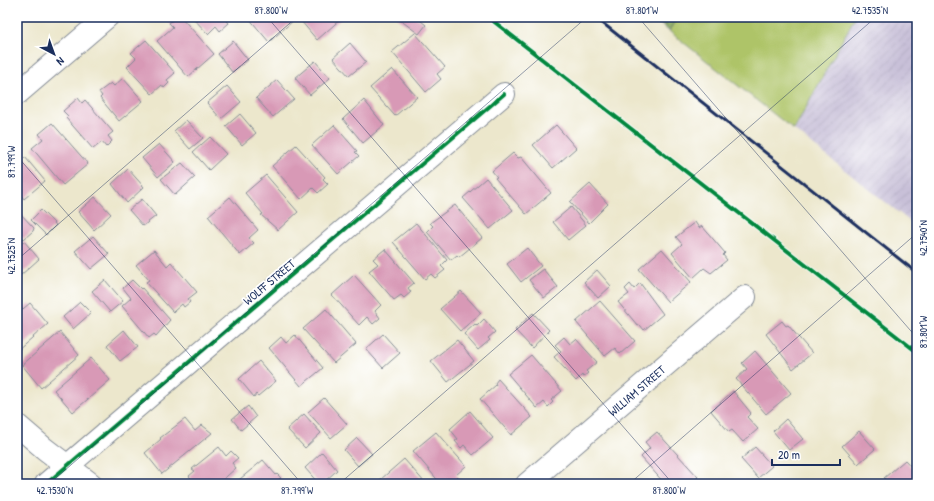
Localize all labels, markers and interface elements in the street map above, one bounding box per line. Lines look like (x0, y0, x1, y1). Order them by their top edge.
text: 87.800°W (254, 4, 288, 17)
text: 87.801°W (626, 4, 659, 17)
text: 42.7535°N (852, 4, 888, 17)
north arrow (34, 34, 74, 74)
text: N (54, 54, 67, 69)
text: 87.799°W (5, 145, 18, 178)
text: 42.7540°N (917, 220, 930, 256)
text: 42.7525°N (5, 238, 18, 274)
street label: WOLFF STREET (239, 255, 299, 309)
text: 87.801°W (917, 315, 930, 348)
street label: WILLIAM STREET (604, 361, 669, 420)
scale bar (772, 441, 840, 467)
text: 20 m (778, 446, 800, 463)
text: 42.7530°N (37, 484, 73, 497)
text: 87.799°W (281, 484, 314, 497)
text: 87.800°W (652, 484, 686, 497)

